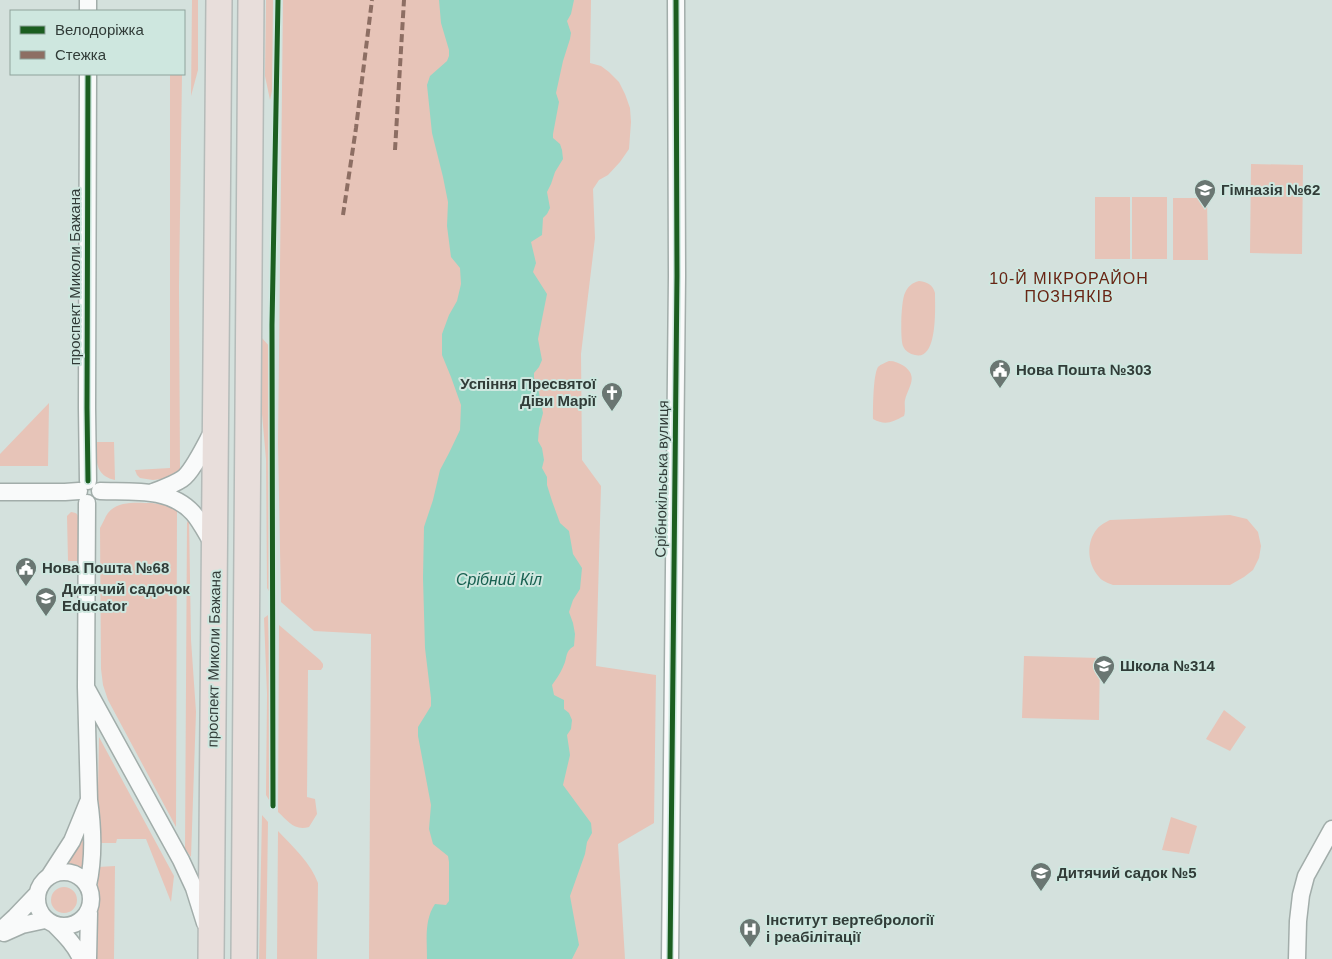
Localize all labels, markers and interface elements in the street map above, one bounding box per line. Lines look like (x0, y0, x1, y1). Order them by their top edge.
legend (10, 10, 185, 75)
text: Велодоріжка (55, 21, 144, 38)
text: Стежка (55, 46, 107, 63)
school or university icon: Гімназія №62 (1193, 178, 1217, 209)
place label: Гімназія №62 (1221, 181, 1320, 198)
street label: проспект Миколи Бажана (66, 188, 83, 365)
district label: 10-Й МІКРОРАЙОН ПОЗНЯКІВ (989, 269, 1149, 305)
public building icon: Нова Пошта №303 (988, 358, 1012, 389)
place label: Нова Пошта №303 (1016, 361, 1152, 378)
place label: Успіння Пресвятої Діви Марії (460, 375, 597, 409)
church icon: Успіння Пресвятої Діви Марії (600, 381, 624, 412)
street label: Срібнокільська вулиця (652, 400, 671, 558)
public building icon: Нова Пошта №68 (14, 556, 38, 587)
place label: Нова Пошта №68 (42, 559, 169, 576)
street label: проспект Миколи Бажана (203, 570, 224, 747)
water label: Срібний Кіл (456, 571, 542, 588)
place label: Дитячий садочок Educator (62, 580, 190, 614)
school or university icon: Дитячий садочок Educator (34, 586, 58, 617)
school or university icon: Школа №314 (1092, 654, 1116, 685)
place label: Школа №314 (1120, 657, 1216, 674)
school or university icon: Дитячий садок №5 (1029, 861, 1053, 892)
place label: Дитячий садок №5 (1057, 864, 1197, 881)
place label: Інститут вертебрології і реабілітації (766, 911, 935, 945)
hospital icon: Інститут вертебрології і реабілітації (738, 917, 762, 948)

